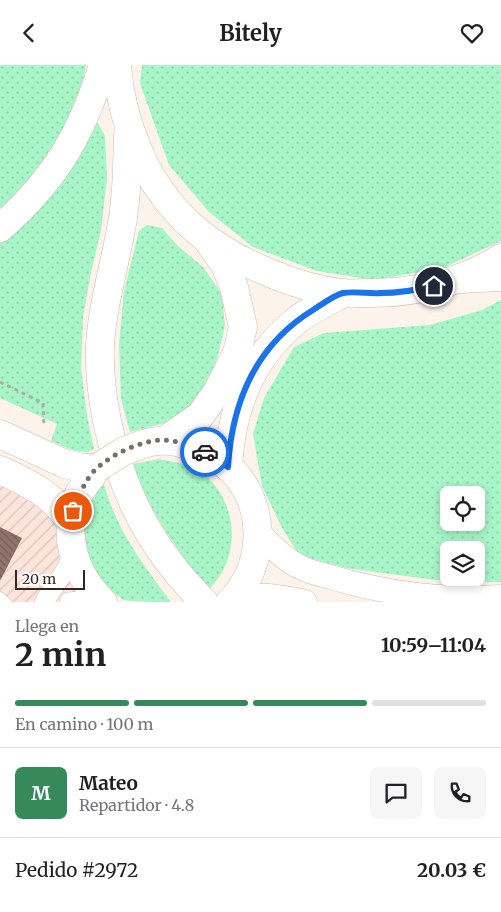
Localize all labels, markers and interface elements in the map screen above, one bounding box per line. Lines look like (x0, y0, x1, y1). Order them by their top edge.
icon: back (15, 19, 43, 47)
text: Bitely (219, 19, 282, 47)
icon: heart (458, 19, 486, 47)
pin (413, 265, 455, 307)
icon: home (420, 272, 448, 300)
courier (180, 427, 230, 477)
icon: car (191, 438, 219, 466)
map controls (440, 486, 485, 586)
button: locate (440, 486, 485, 531)
pin (52, 490, 94, 532)
icon: bag (59, 497, 87, 525)
button: layers (440, 541, 485, 586)
scale bar (15, 567, 85, 590)
text: 20 m (22, 570, 56, 588)
text: Llega en (15, 616, 79, 636)
text: 10:59–11:04 (381, 633, 486, 657)
text: 2 min (15, 635, 106, 675)
text: En camino · 100 m (15, 714, 154, 734)
button: chat (370, 767, 422, 819)
button: phone (434, 767, 486, 819)
text: Mateo (79, 771, 138, 795)
text: M (31, 781, 51, 805)
text: Repartidor · 4.8 (79, 795, 194, 815)
text: Pedido #2972 (15, 858, 138, 882)
text: 20.03 € (417, 858, 486, 882)

